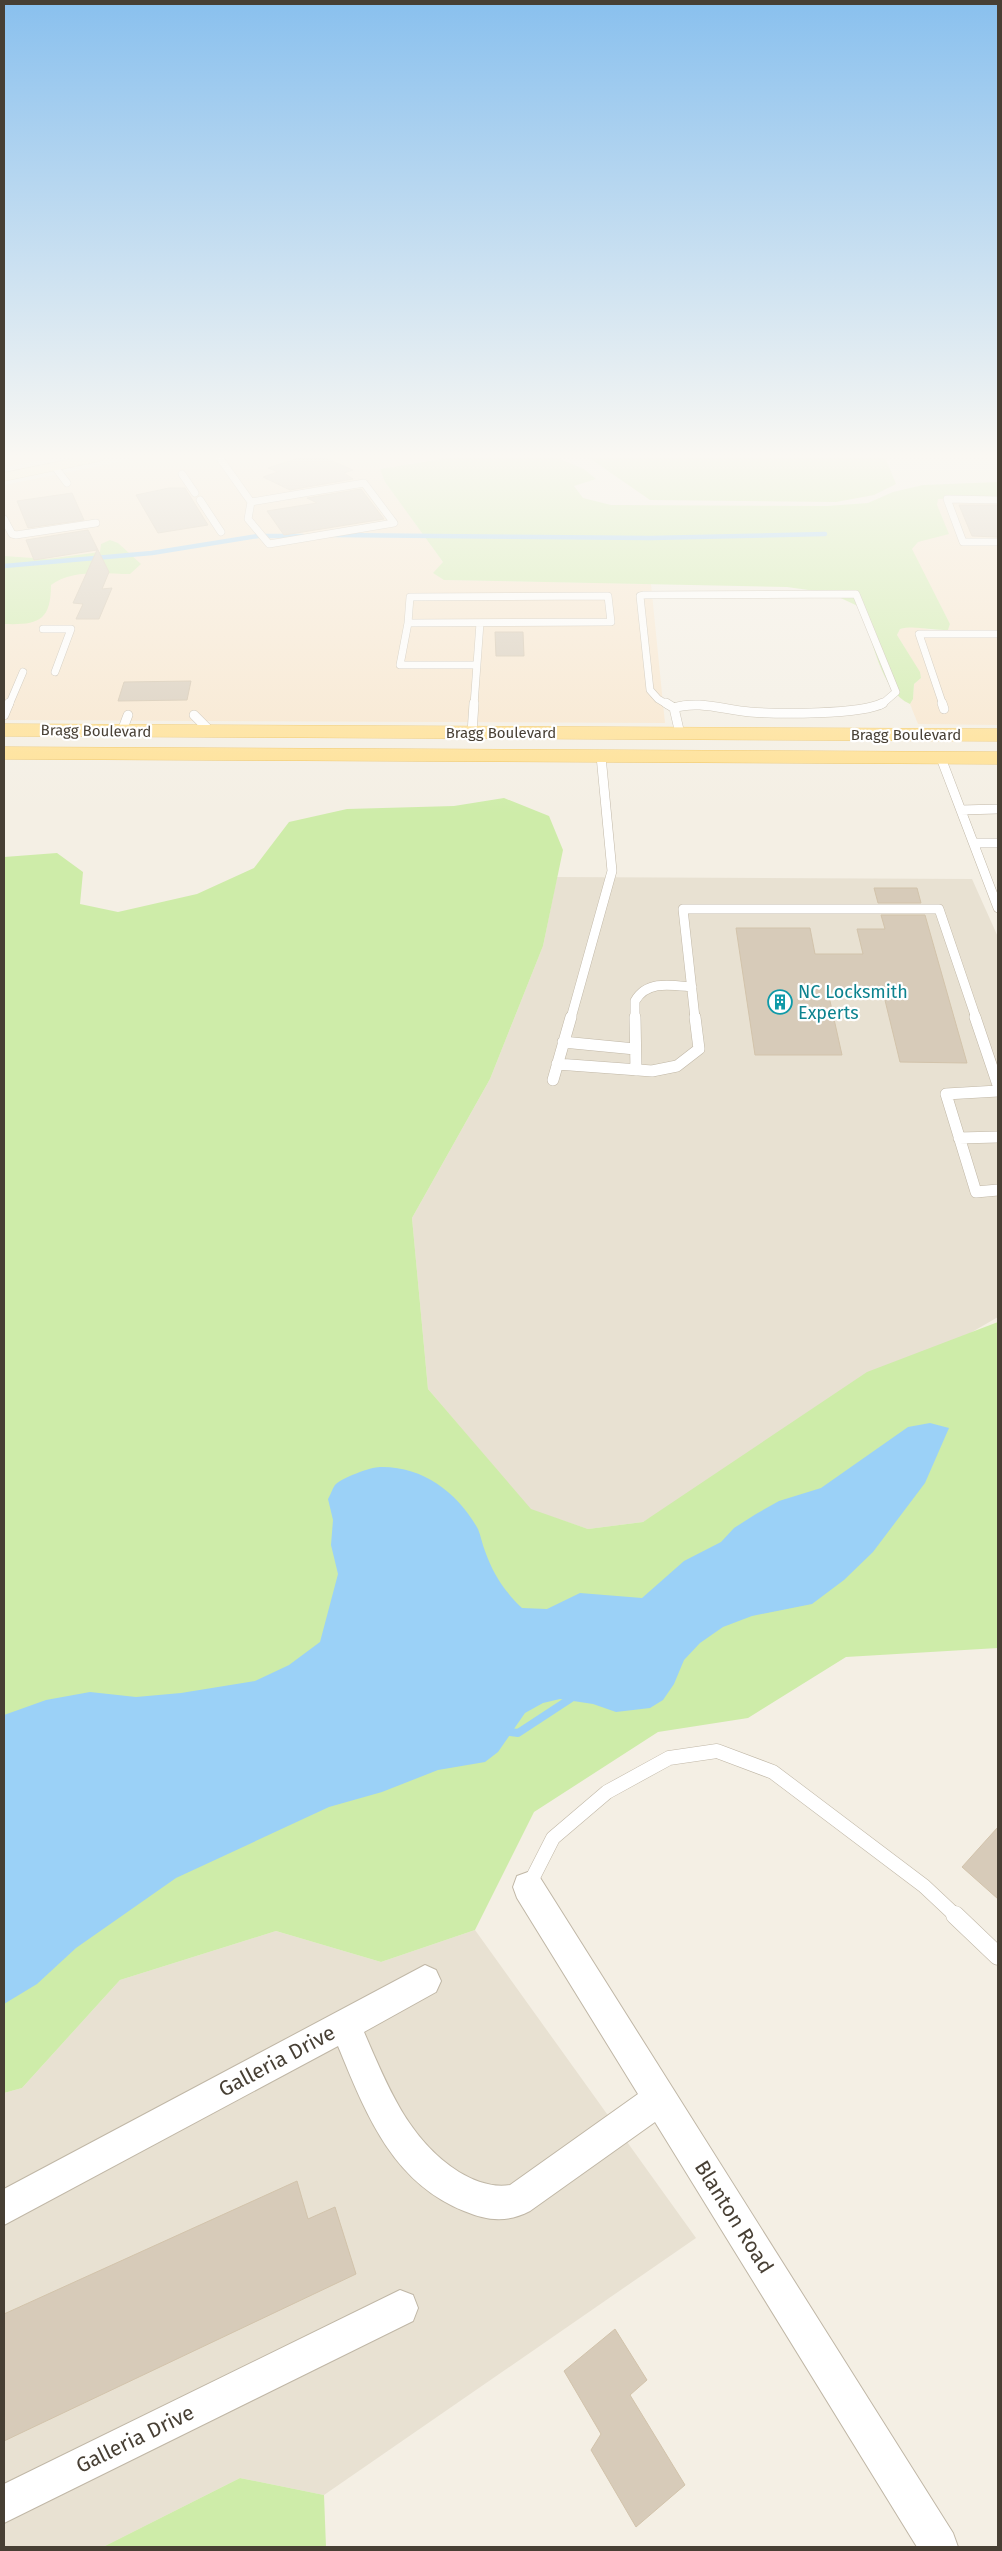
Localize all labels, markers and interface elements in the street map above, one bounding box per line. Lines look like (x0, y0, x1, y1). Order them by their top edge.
street label: Bragg Boulevard (41, 721, 151, 741)
street label: Bragg Boulevard (446, 724, 556, 742)
street label: Bragg Boulevard (851, 726, 961, 744)
place label: NC Locksmith Experts (798, 981, 908, 1024)
building icon: NC Locksmith Experts (767, 989, 793, 1015)
street label: Galleria Drive (214, 2019, 340, 2103)
street label: Blanton Road (689, 2156, 779, 2278)
street label: Galleria Drive (72, 2399, 198, 2479)

